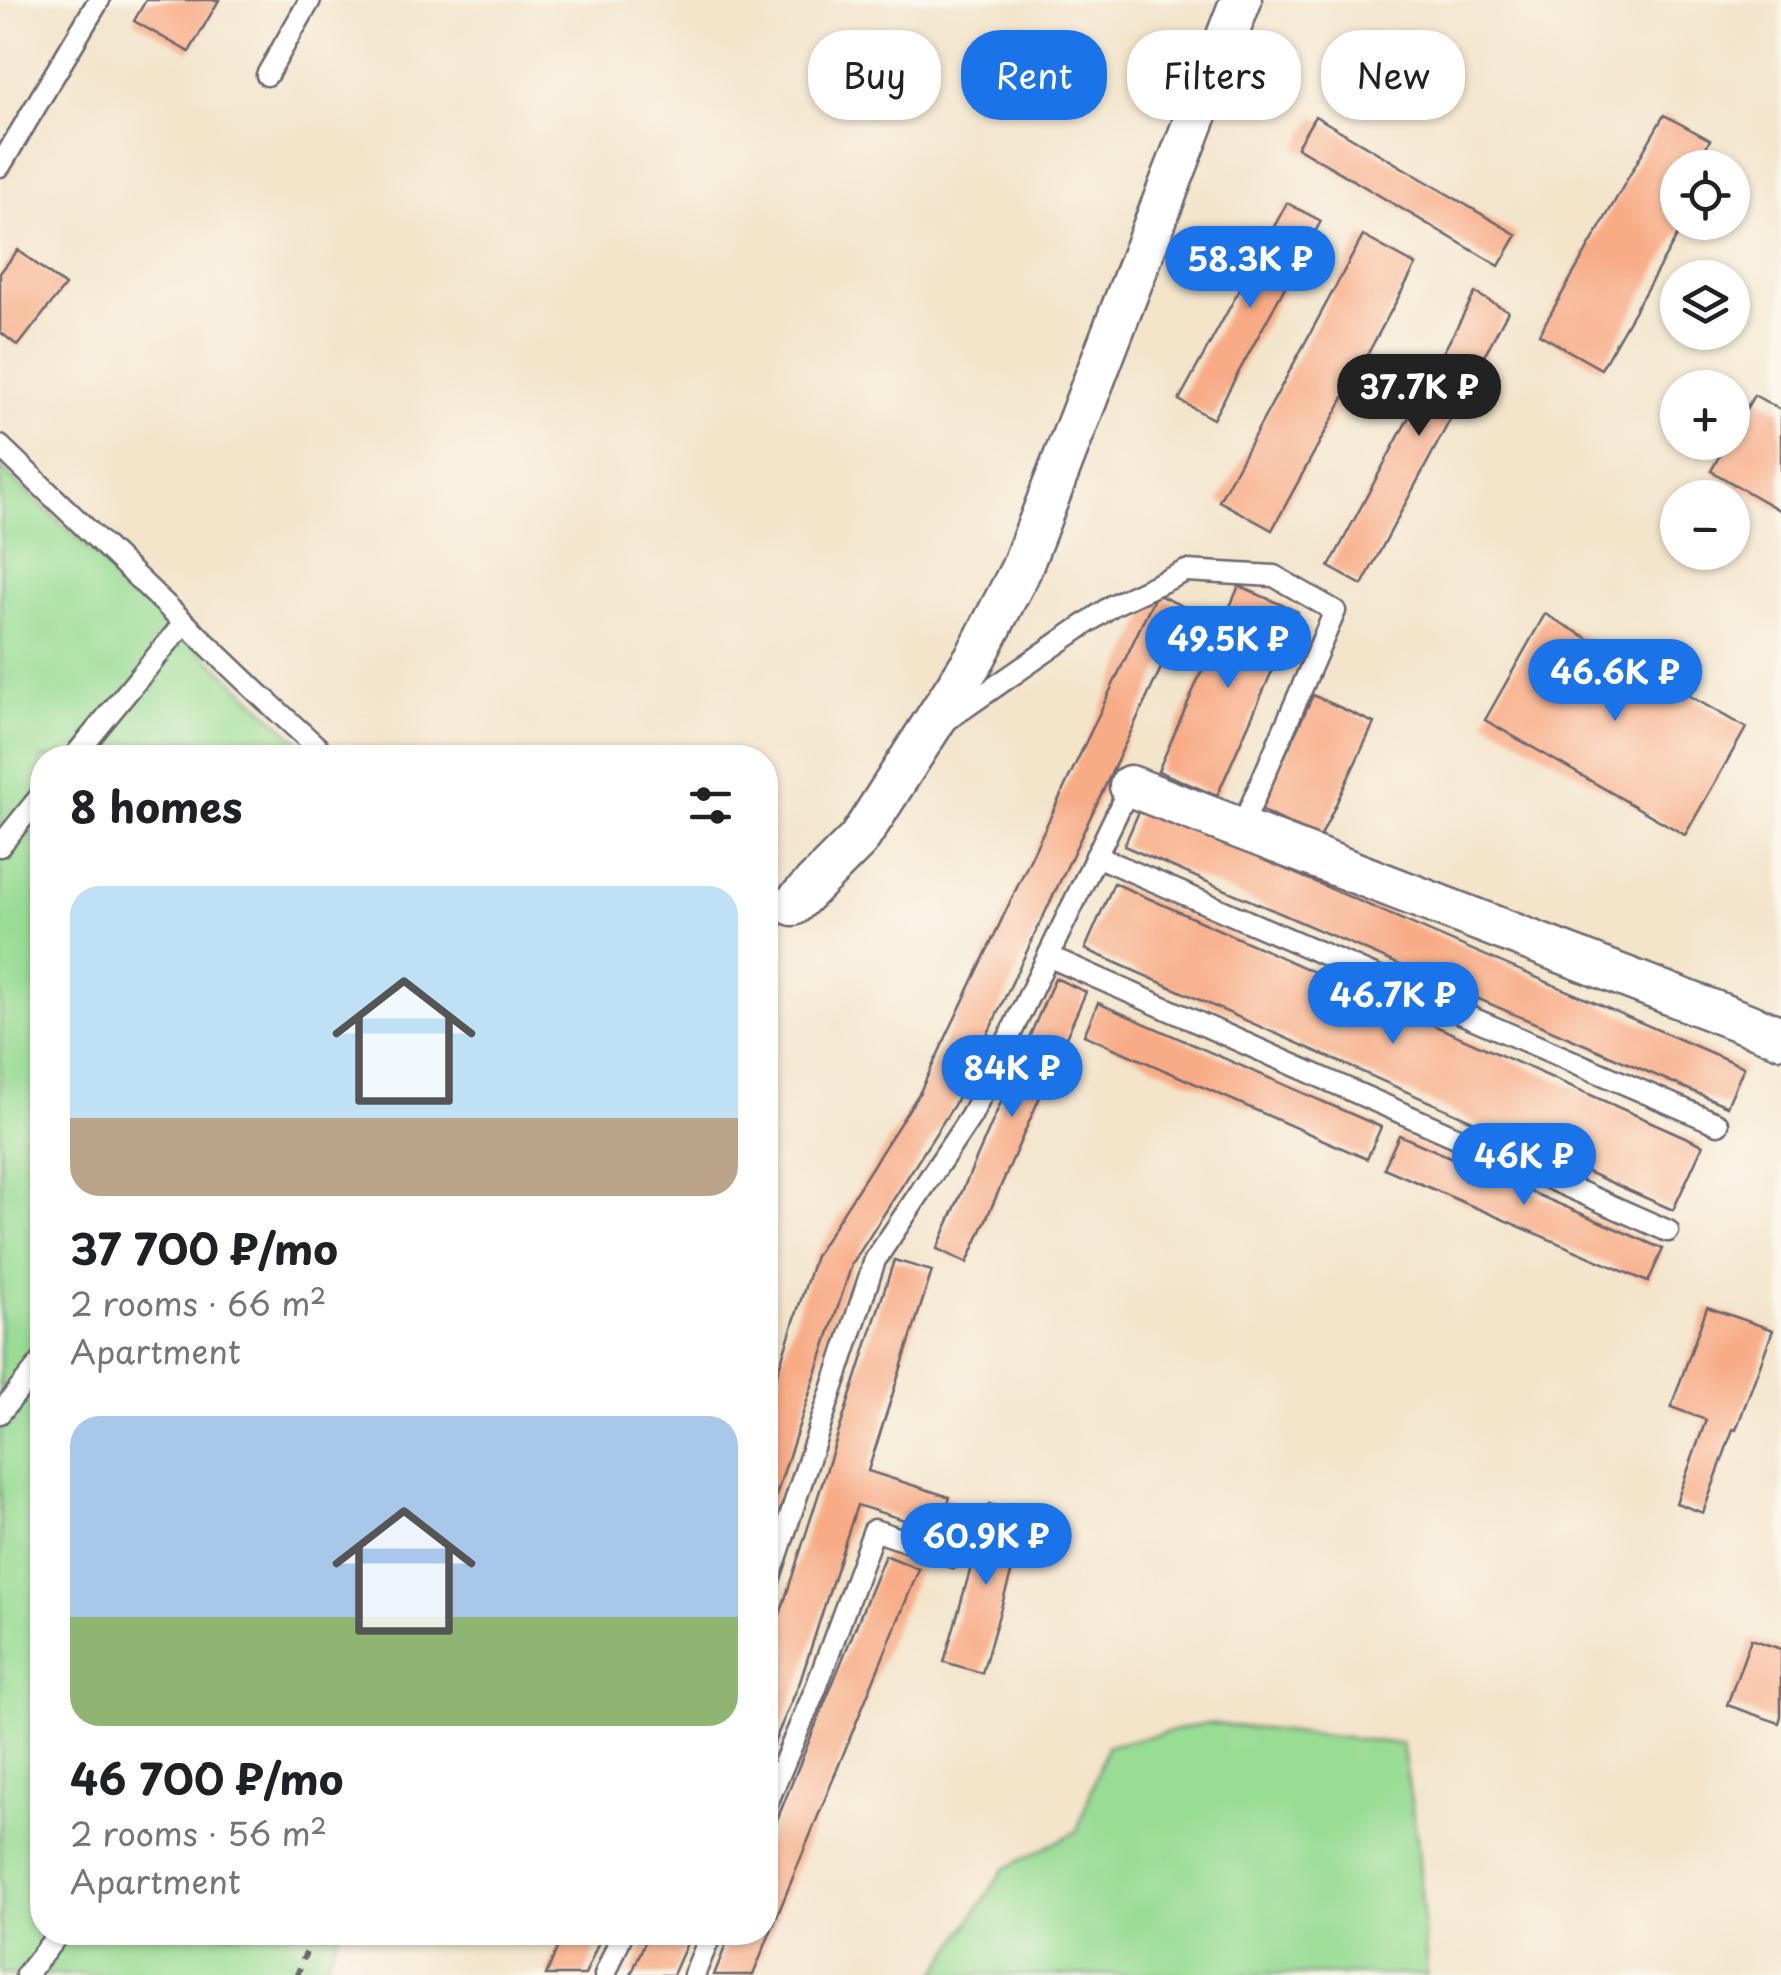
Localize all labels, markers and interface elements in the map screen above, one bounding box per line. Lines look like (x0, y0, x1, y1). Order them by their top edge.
chip: Buy (808, 30, 941, 120)
chip: Rent (961, 30, 1107, 120)
chip: Filters (1127, 30, 1301, 120)
chip: New (1321, 30, 1465, 120)
map controls (1660, 150, 1750, 570)
button: locate (1660, 150, 1750, 240)
pin: 58.3K ₽ (1158, 226, 1342, 311)
text: 58.3K ₽ (1187, 234, 1313, 282)
button: layers (1660, 260, 1750, 350)
pin: 37.7K ₽ (1327, 354, 1511, 439)
text: 37.7K ₽ (1359, 362, 1479, 410)
button: + (1660, 370, 1750, 460)
button: − (1660, 480, 1750, 570)
pin: 49.5K ₽ (1136, 606, 1320, 691)
text: 49.5K ₽ (1167, 614, 1289, 662)
pin: 46.6K ₽ (1523, 639, 1707, 724)
text: 46.6K ₽ (1550, 647, 1680, 695)
text: 8 homes (70, 774, 243, 837)
icon: filters (683, 778, 738, 833)
icon: home (314, 951, 494, 1131)
pin: 46.7K ₽ (1301, 962, 1485, 1047)
text: 46.7K ₽ (1330, 970, 1456, 1018)
pin: 84K ₽ (942, 1035, 1082, 1120)
text: 84K ₽ (964, 1043, 1060, 1091)
pin: 46K ₽ (1454, 1123, 1594, 1208)
text: 46K ₽ (1474, 1131, 1574, 1179)
text: 37 700 ₽/mo (70, 1216, 338, 1279)
text: 2 rooms · 66 m² (70, 1279, 327, 1327)
text: Apartment (70, 1327, 241, 1375)
icon: home (314, 1481, 494, 1661)
pin: 60.9K ₽ (894, 1503, 1078, 1588)
text: 60.9K ₽ (923, 1511, 1049, 1559)
text: 46 700 ₽/mo (70, 1746, 343, 1809)
text: 2 rooms · 56 m² (70, 1809, 327, 1857)
text: Apartment (70, 1857, 241, 1905)

